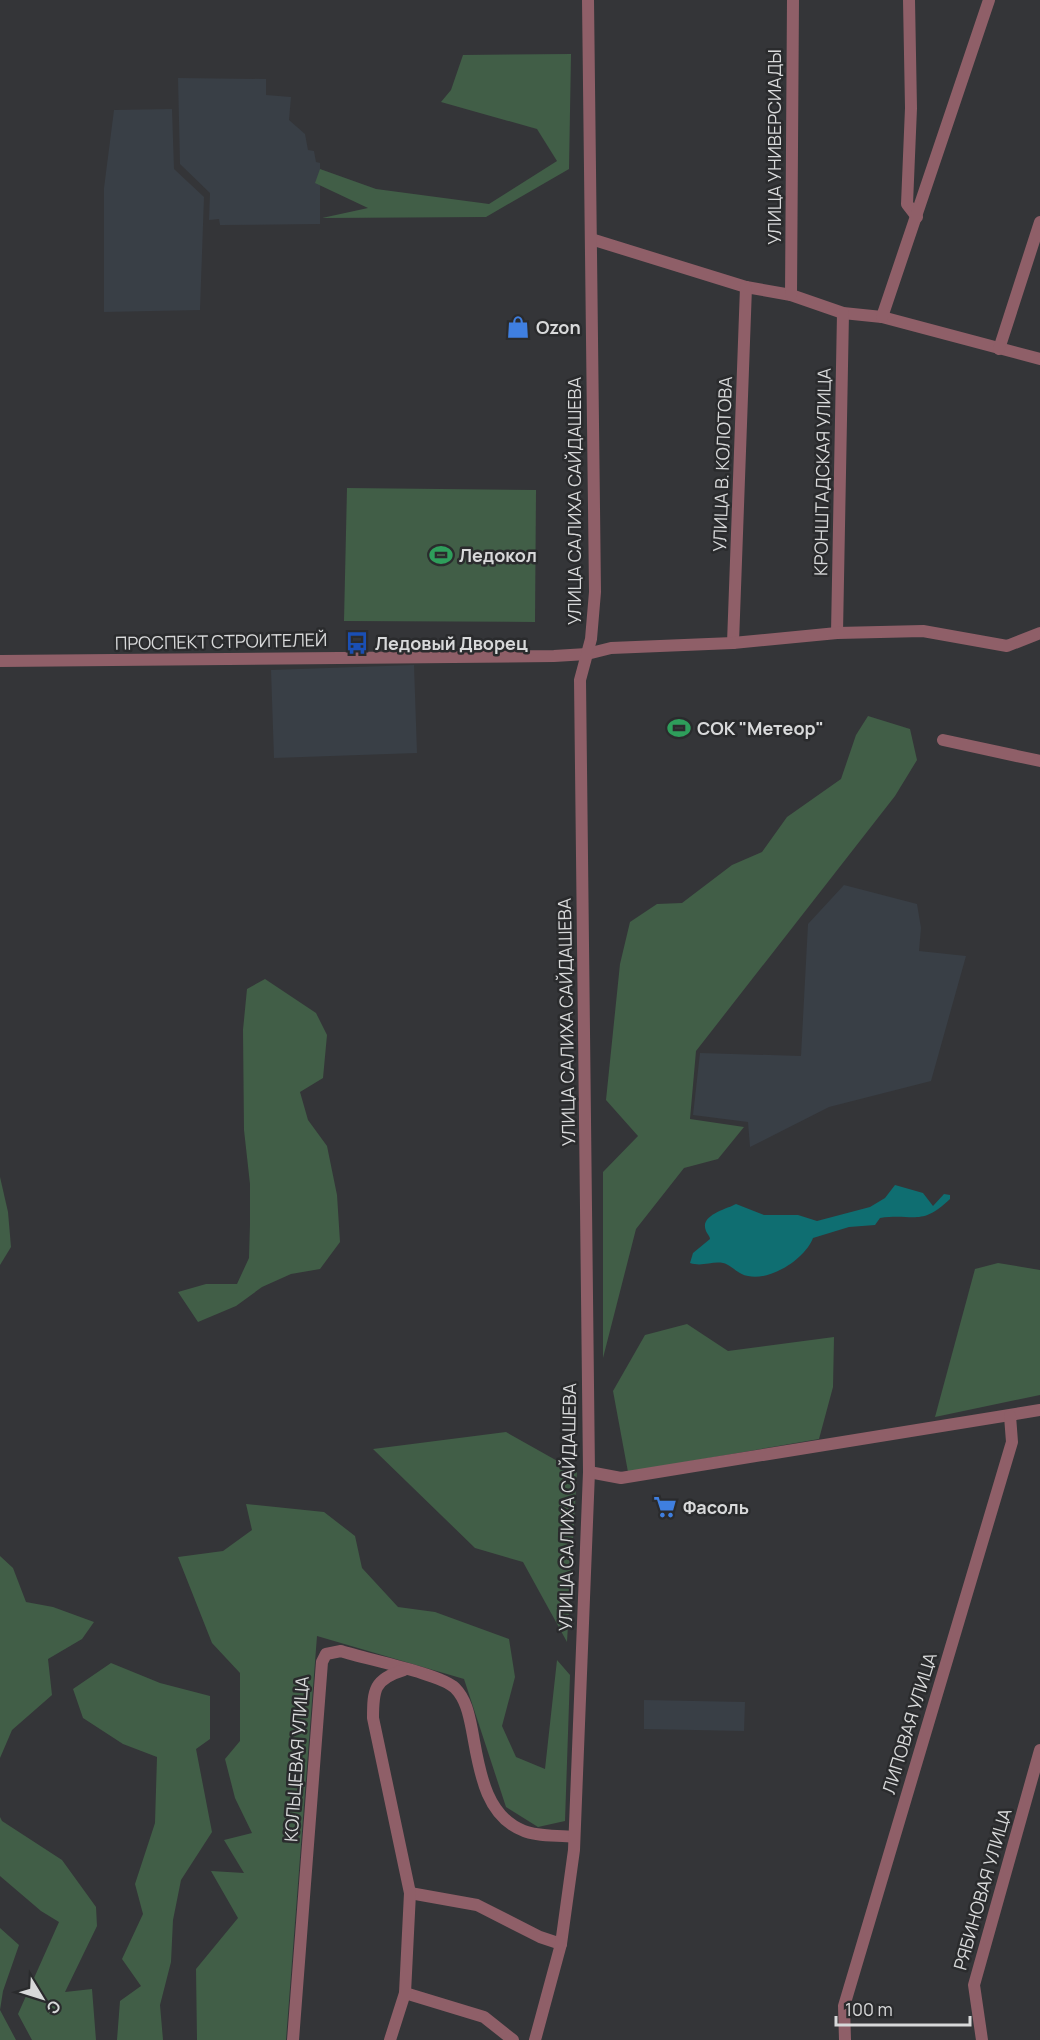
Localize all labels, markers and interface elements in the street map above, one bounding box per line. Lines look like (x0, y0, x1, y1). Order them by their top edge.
street label: УЛИЦА УНИВЕРСИАДЫ (762, 49, 786, 245)
shop icon: Ozon (505, 314, 531, 340)
place label: Ozon (536, 315, 581, 339)
street label: КРОНШТАДСКАЯ УЛИЦА (808, 367, 836, 576)
street label: УЛИЦА В. КОЛОТОВА (707, 375, 737, 552)
street label: УЛИЦА САЛИХА САЙДАШЕВА (562, 376, 586, 625)
sports icon: Ледокол (428, 542, 454, 568)
place label: Ледокол (459, 543, 537, 567)
street label: ПРОСПЕКТ СТРОИТЕЛЕЙ (115, 627, 327, 655)
bus stop icon: Ледовый Дворец (344, 630, 370, 656)
place label: Ледовый Дворец (375, 631, 528, 655)
sports icon: СОК "Метеор" (666, 715, 692, 741)
place label: СОК "Метеор" (697, 716, 824, 740)
street label: УЛИЦА САЛИХА САЙДАШЕВА (552, 897, 580, 1146)
street label: УЛИЦА САЛИХА САЙДАШЕВА (553, 1382, 581, 1631)
supermarket icon: Фасоль (652, 1494, 678, 1520)
place label: Фасоль (683, 1495, 749, 1519)
street label: ЛИПОВАЯ УЛИЦА (876, 1649, 942, 1797)
street label: КОЛЬЦЕВАЯ УЛИЦА (278, 1675, 314, 1843)
street label: РЯБИНОВАЯ УЛИЦА (947, 1805, 1017, 1973)
north arrow (12, 1968, 72, 2028)
scale bar (836, 1989, 970, 2027)
text: С (41, 1996, 66, 2019)
text: 100 m (845, 1997, 893, 2021)

